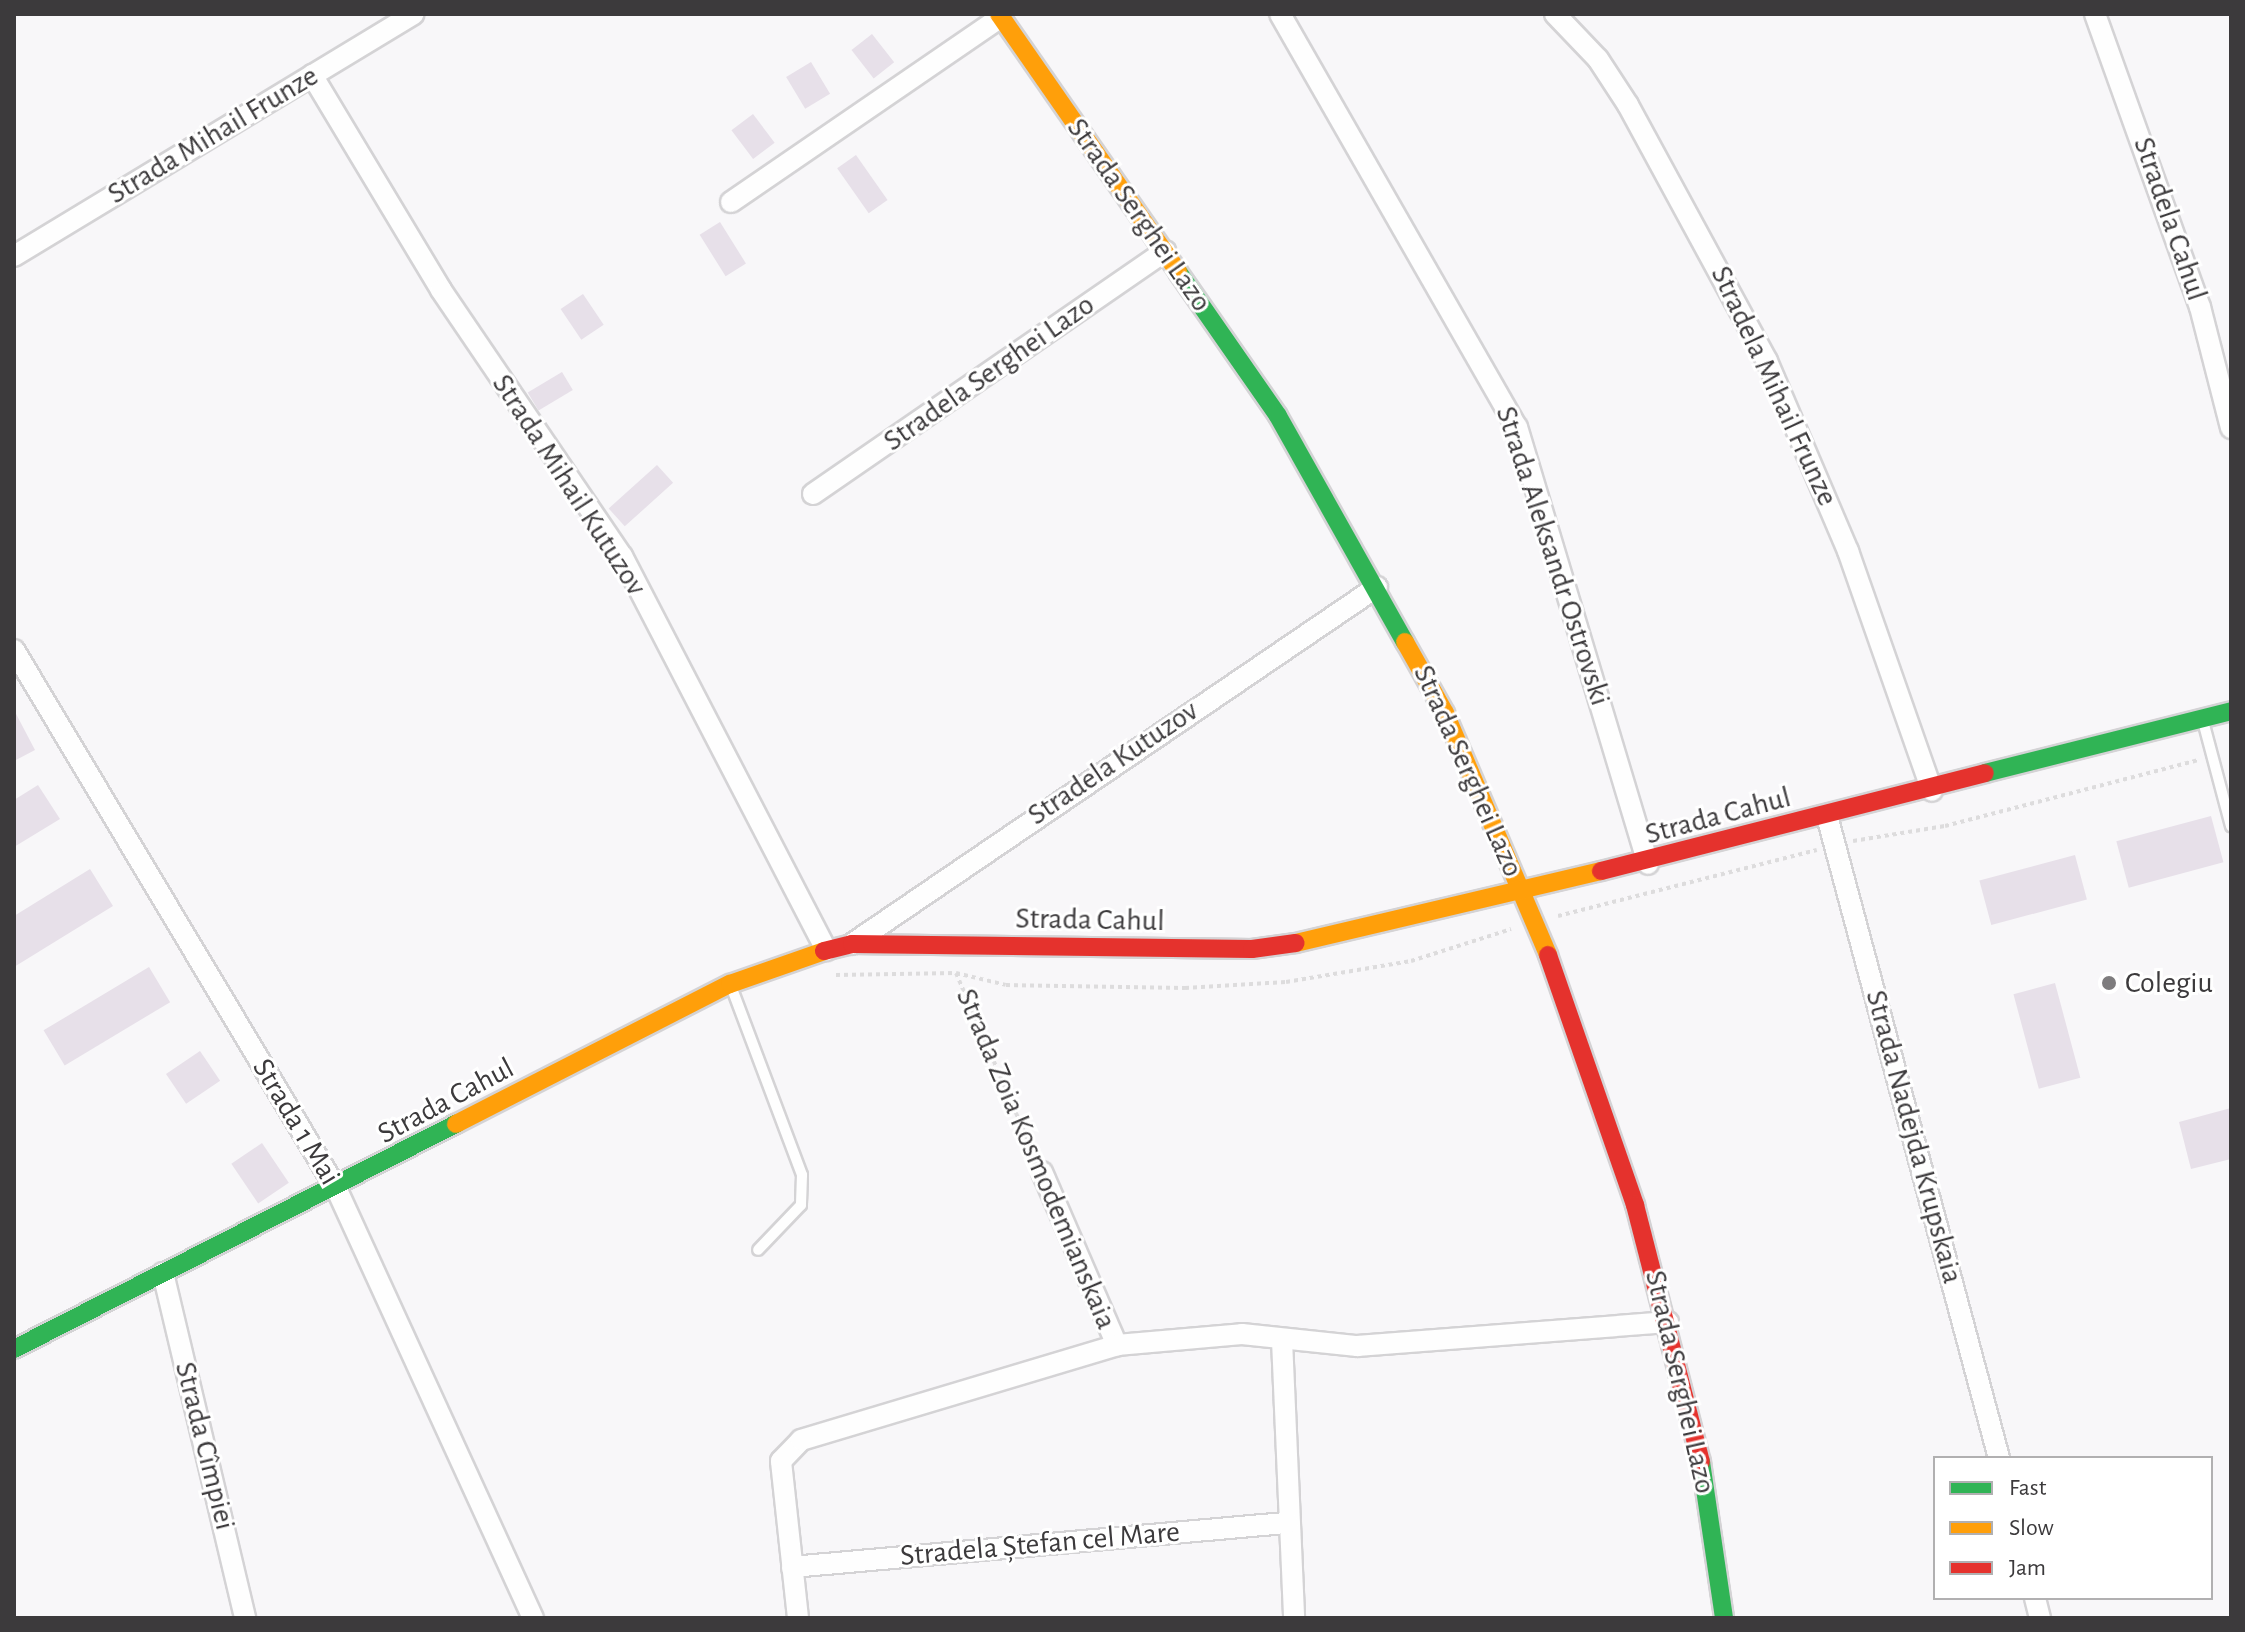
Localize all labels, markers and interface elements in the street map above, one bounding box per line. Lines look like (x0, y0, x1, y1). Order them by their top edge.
street label: Strada Mihail Frunze (101, 58, 325, 212)
street label: Strada Serghei Lazo (1059, 111, 1219, 319)
street label: Stradela Cahul (2125, 133, 2215, 305)
street label: Stradela Mihail Frunze (1703, 260, 1845, 512)
street label: Stradela Serghei Lazo (877, 287, 1101, 459)
street label: Strada Mihail Kutuzov (484, 368, 654, 602)
street label: Strada Aleksandr Ostrovski (1488, 402, 1618, 710)
street label: Strada Serghei Lazo (1405, 660, 1531, 882)
street label: Stradela Kutuzov (1021, 693, 1205, 833)
street label: Strada Cahul (1641, 779, 1795, 853)
street label: Strada Cahul (1015, 901, 1165, 939)
place label: Colegiu (2125, 965, 2213, 1001)
marker: Colegiu (2100, 974, 2118, 992)
street label: Strada Zoia Kosmodemianskaia (948, 983, 1124, 1335)
street label: Strada Nadejda Krupskaia (1858, 986, 1970, 1288)
street label: Strada Cahul (372, 1050, 520, 1152)
street label: Strada 1 Mai (244, 1052, 348, 1192)
street label: Strada Serghei Lazo (1637, 1267, 1723, 1497)
street label: Strada Cîmpiei (167, 1358, 243, 1534)
legend (1933, 1456, 2213, 1600)
text: Fast (2009, 1476, 2046, 1500)
street label: Stradela Ștefan cel Mare (899, 1514, 1181, 1574)
text: Slow (2009, 1516, 2054, 1540)
text: Jam (2009, 1556, 2046, 1580)

